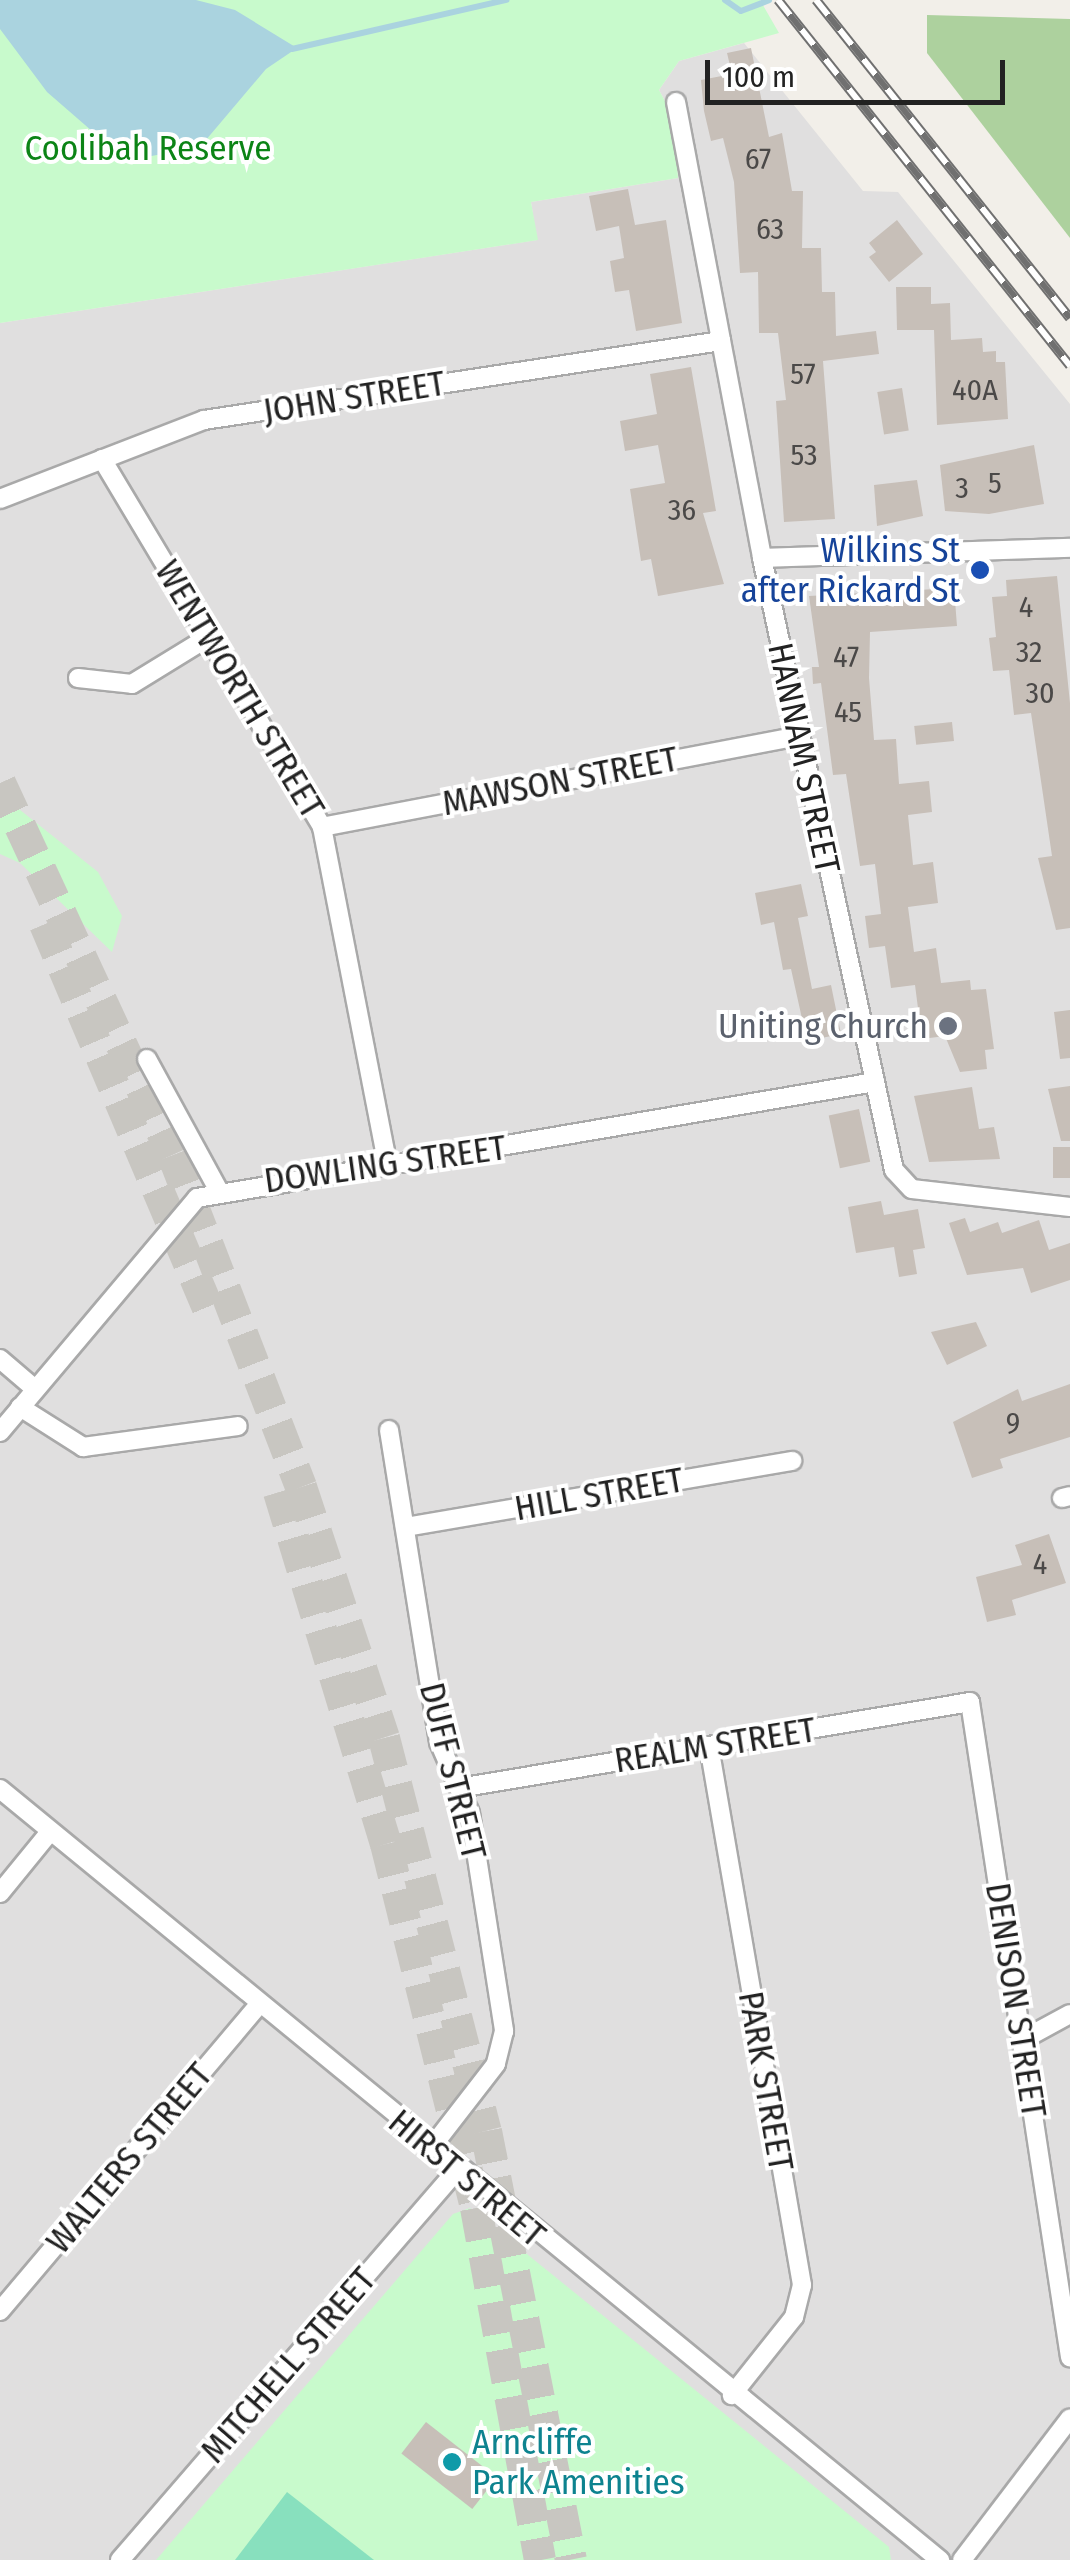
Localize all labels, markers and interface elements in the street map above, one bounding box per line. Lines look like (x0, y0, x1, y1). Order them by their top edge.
scale bar (710, 40, 1010, 102)
text: 100 m (722, 59, 795, 95)
park label: Coolibah Reserve (24, 127, 272, 169)
house number: 67 (745, 141, 771, 177)
house number: 63 (756, 211, 784, 247)
house number: 57 (790, 356, 816, 392)
street label: JOHN STREET (260, 362, 448, 432)
house number: 40A (952, 372, 998, 408)
house number: 53 (790, 437, 818, 473)
house number: 5 (988, 465, 1002, 501)
house number: 3 (955, 470, 969, 506)
house number: 36 (668, 492, 696, 528)
place label: Wilkins St after Rickard St (741, 529, 960, 611)
street label: WENTWORTH STREET (146, 553, 334, 825)
marker: Wilkins St after Rickard St (969, 559, 991, 581)
house number: 4 (1019, 589, 1033, 625)
house number: 32 (1016, 634, 1042, 670)
street label: HANNAM STREET (759, 639, 849, 877)
house number: 47 (833, 639, 859, 675)
house number: 30 (1025, 675, 1055, 711)
house number: 45 (834, 694, 862, 730)
street label: MAWSON STREET (439, 738, 681, 824)
place label: Uniting Church (718, 1005, 928, 1047)
marker: Uniting Church (937, 1015, 959, 1037)
street label: DOWLING STREET (261, 1126, 509, 1202)
house number: 9 (1006, 1405, 1020, 1441)
street label: HILL STREET (511, 1459, 687, 1529)
house number: 4 (1033, 1546, 1047, 1582)
street label: DUFF STREET (411, 1678, 495, 1864)
street label: REALM STREET (611, 1708, 819, 1782)
street label: DENISON STREET (977, 1880, 1055, 2120)
street label: PARK STREET (730, 1988, 802, 2174)
street label: WALTERS STREET (37, 2054, 221, 2262)
street label: HIRST STREET (380, 2100, 554, 2256)
street label: MITCHELL STREET (192, 2259, 384, 2471)
place label: Arncliffe Park Amenities (472, 2421, 685, 2503)
marker: Arncliffe Park Amenities (441, 2451, 463, 2473)

